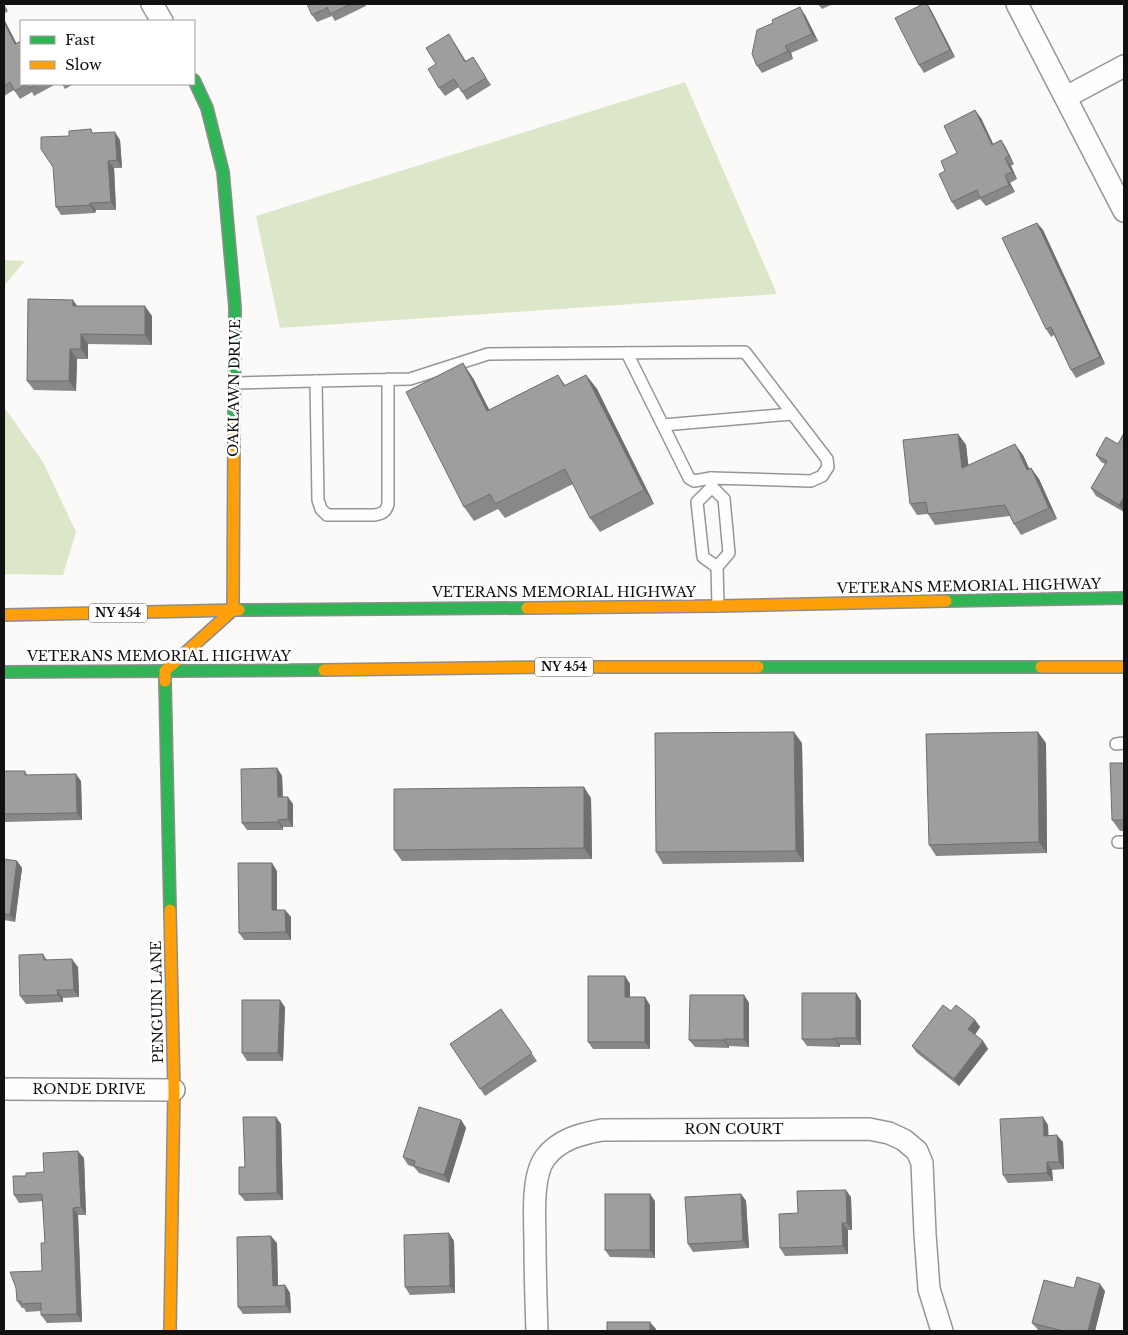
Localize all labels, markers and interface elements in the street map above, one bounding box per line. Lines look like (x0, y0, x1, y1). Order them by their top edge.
legend (20, 20, 195, 85)
text: Fast (65, 30, 96, 49)
text: Slow (65, 55, 102, 74)
street label: OAKLAWN DRIVE (224, 319, 244, 457)
street label: VETERANS MEMORIAL HIGHWAY (836, 575, 1102, 597)
street label: VETERANS MEMORIAL HIGHWAY (431, 583, 697, 601)
road number: NY 454 (89, 604, 147, 622)
street label: VETERANS MEMORIAL HIGHWAY (26, 647, 292, 665)
road number: NY 454 (535, 658, 593, 676)
street label: PENGUIN LANE (147, 940, 167, 1064)
street label: RONDE DRIVE (32, 1080, 146, 1098)
street label: RON COURT (685, 1120, 783, 1138)

